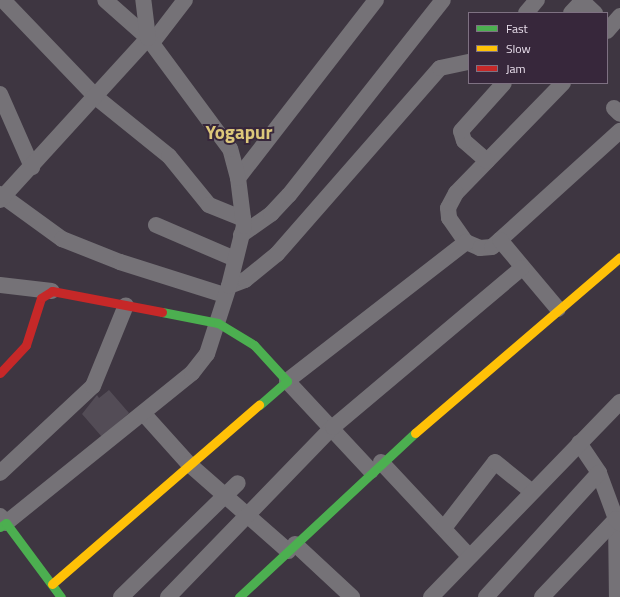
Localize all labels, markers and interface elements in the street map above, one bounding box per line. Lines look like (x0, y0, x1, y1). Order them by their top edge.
legend (468, 12, 608, 84)
text: Fast (506, 19, 528, 38)
text: Slow (506, 39, 531, 58)
text: Jam (506, 59, 526, 78)
district label: Yogapur (205, 121, 273, 143)

